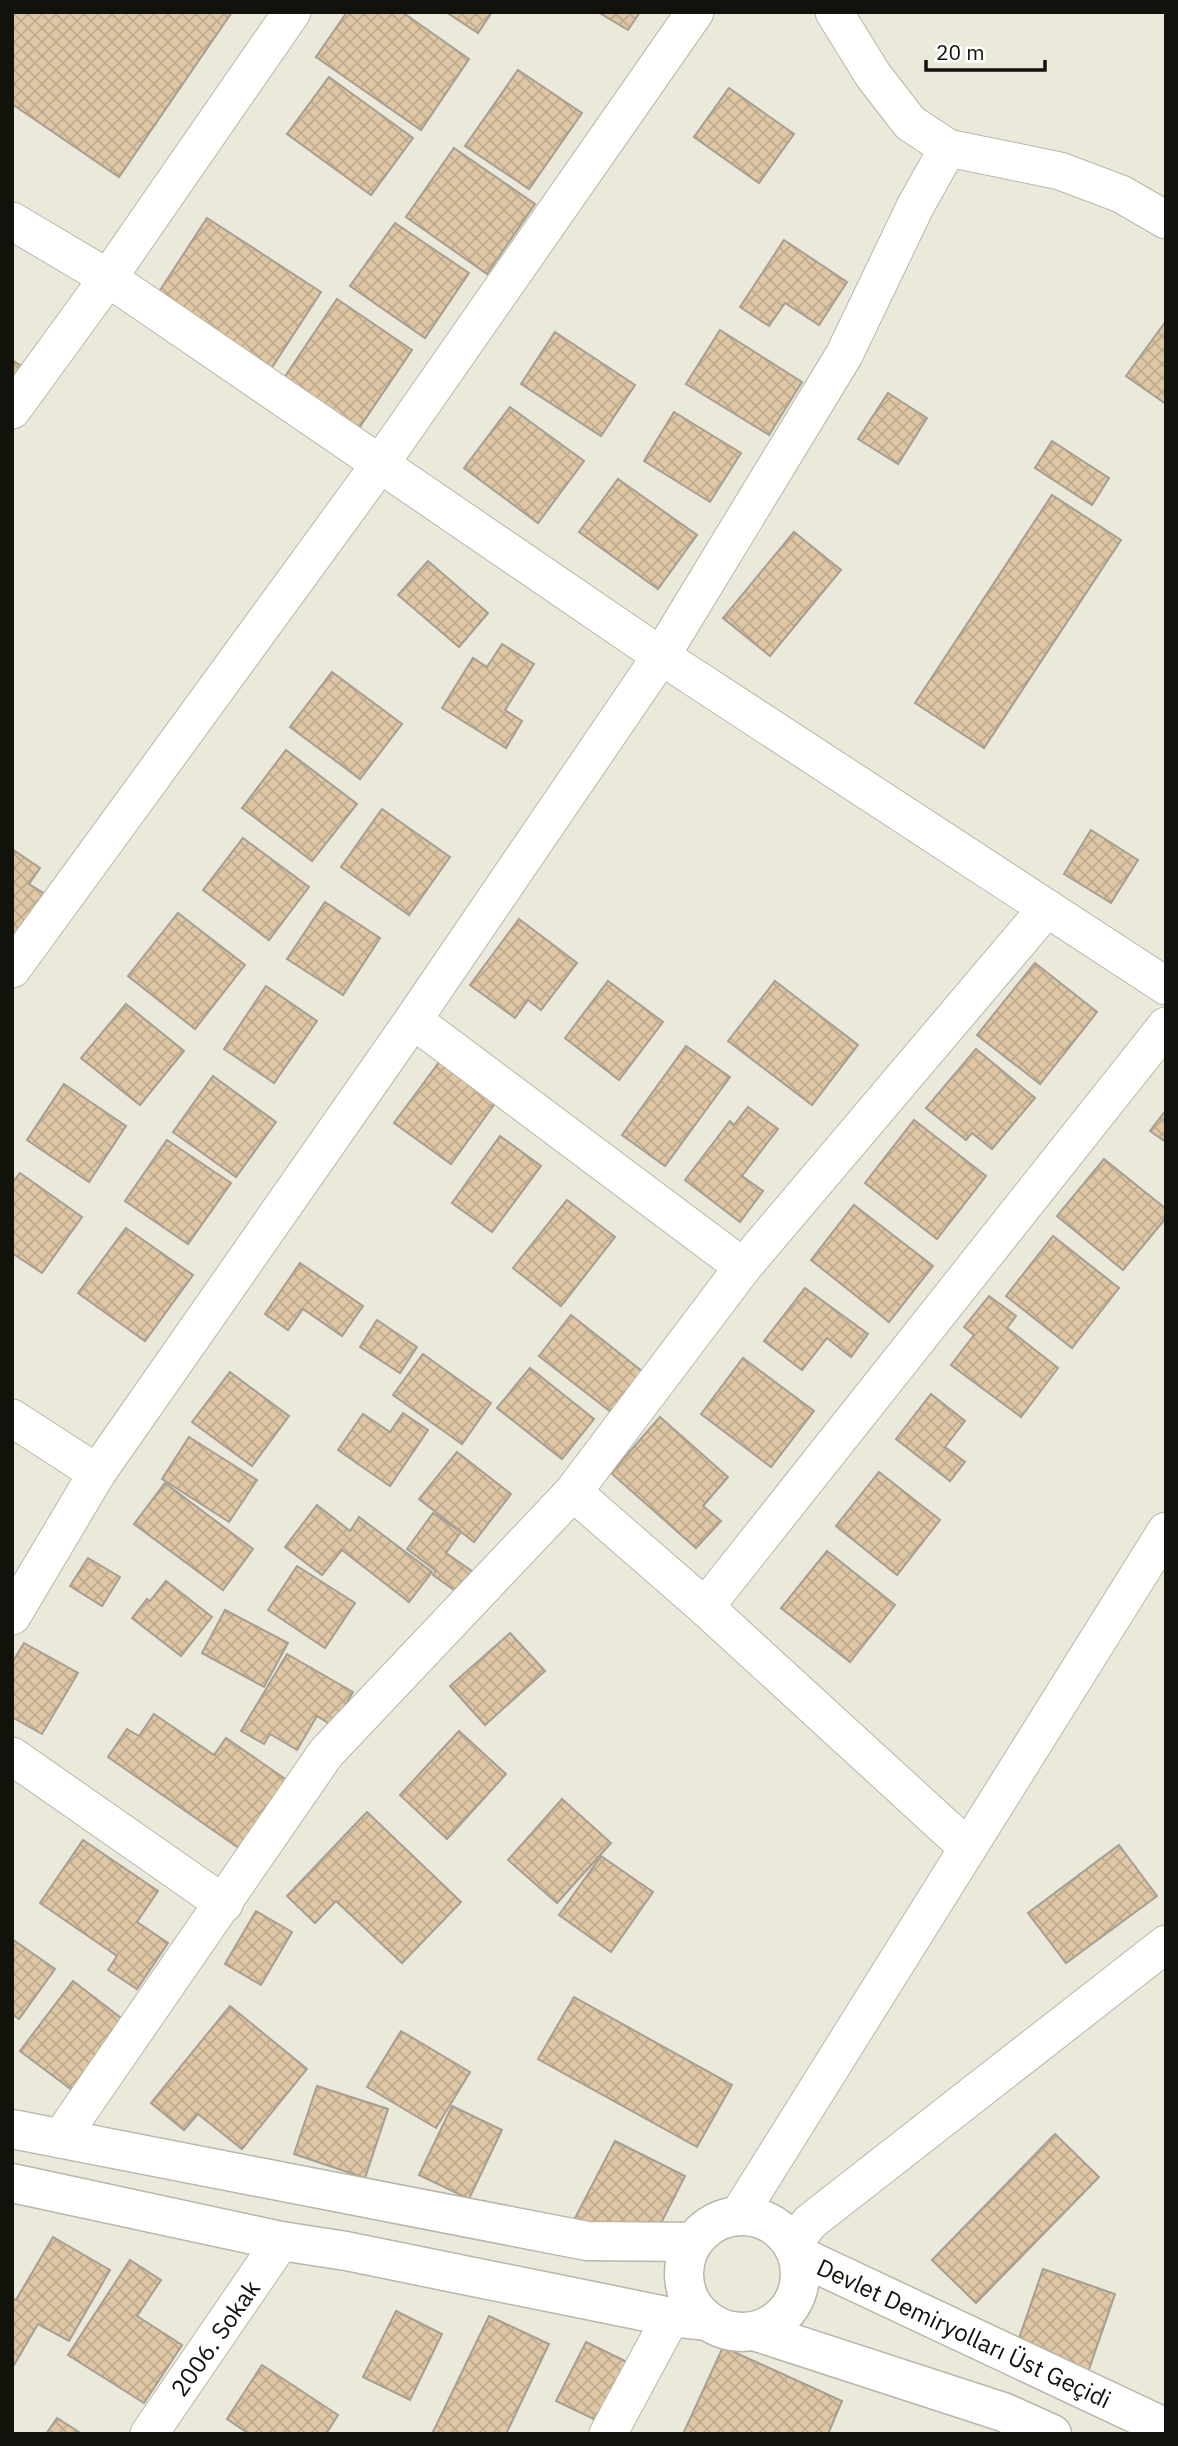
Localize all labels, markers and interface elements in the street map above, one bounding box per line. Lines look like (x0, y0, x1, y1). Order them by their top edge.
scale bar (926, 28, 1045, 72)
text: 20 m (936, 38, 985, 66)
street label: Devlet Demiryolları Üst Geçidi (812, 2251, 1116, 2415)
street label: 2006. Sokak (163, 2273, 267, 2403)

